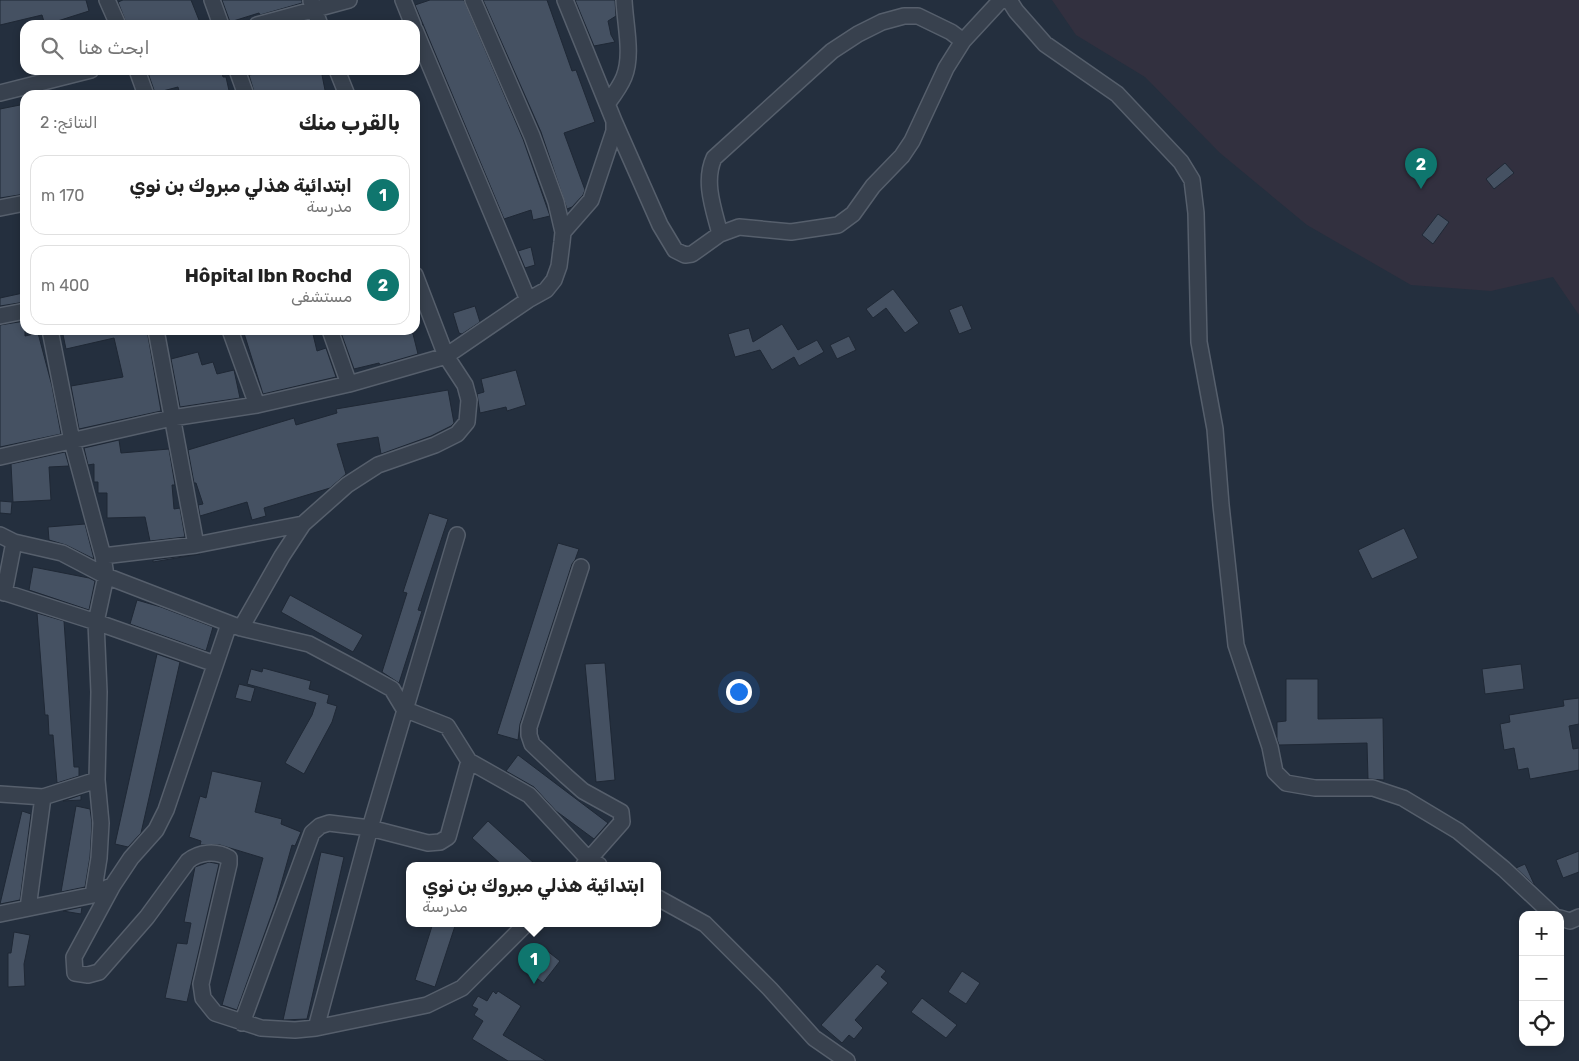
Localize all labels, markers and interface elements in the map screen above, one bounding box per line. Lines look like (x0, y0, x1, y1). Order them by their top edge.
search box (20, 20, 420, 75)
icon: search (38, 34, 66, 62)
text: ابحث هنا (78, 36, 150, 59)
text: بالقرب منك (299, 110, 400, 135)
text: النتائج: 2 (40, 113, 98, 132)
pin: 2 (1405, 148, 1437, 189)
text: ابتدائية هذلي مبروك بن نوي (129, 174, 352, 197)
text: 170 m (41, 186, 84, 205)
text: 1 (379, 186, 387, 205)
text: مدرسة (307, 197, 352, 216)
text: Hôpital Ibn Rochd (185, 264, 352, 287)
text: 400 m (41, 276, 89, 295)
text: 2 (378, 276, 388, 295)
text: مستشفى (291, 287, 352, 306)
your location (726, 679, 752, 705)
popup (406, 862, 661, 927)
text: ابتدائية هذلي مبروك بن نوي (422, 874, 645, 897)
text: مدرسة (422, 897, 468, 916)
map controls (1519, 911, 1564, 1046)
button: + (1519, 911, 1564, 956)
pin: 1 (518, 943, 550, 984)
button: − (1519, 956, 1564, 1001)
button: locate (1519, 1001, 1564, 1046)

